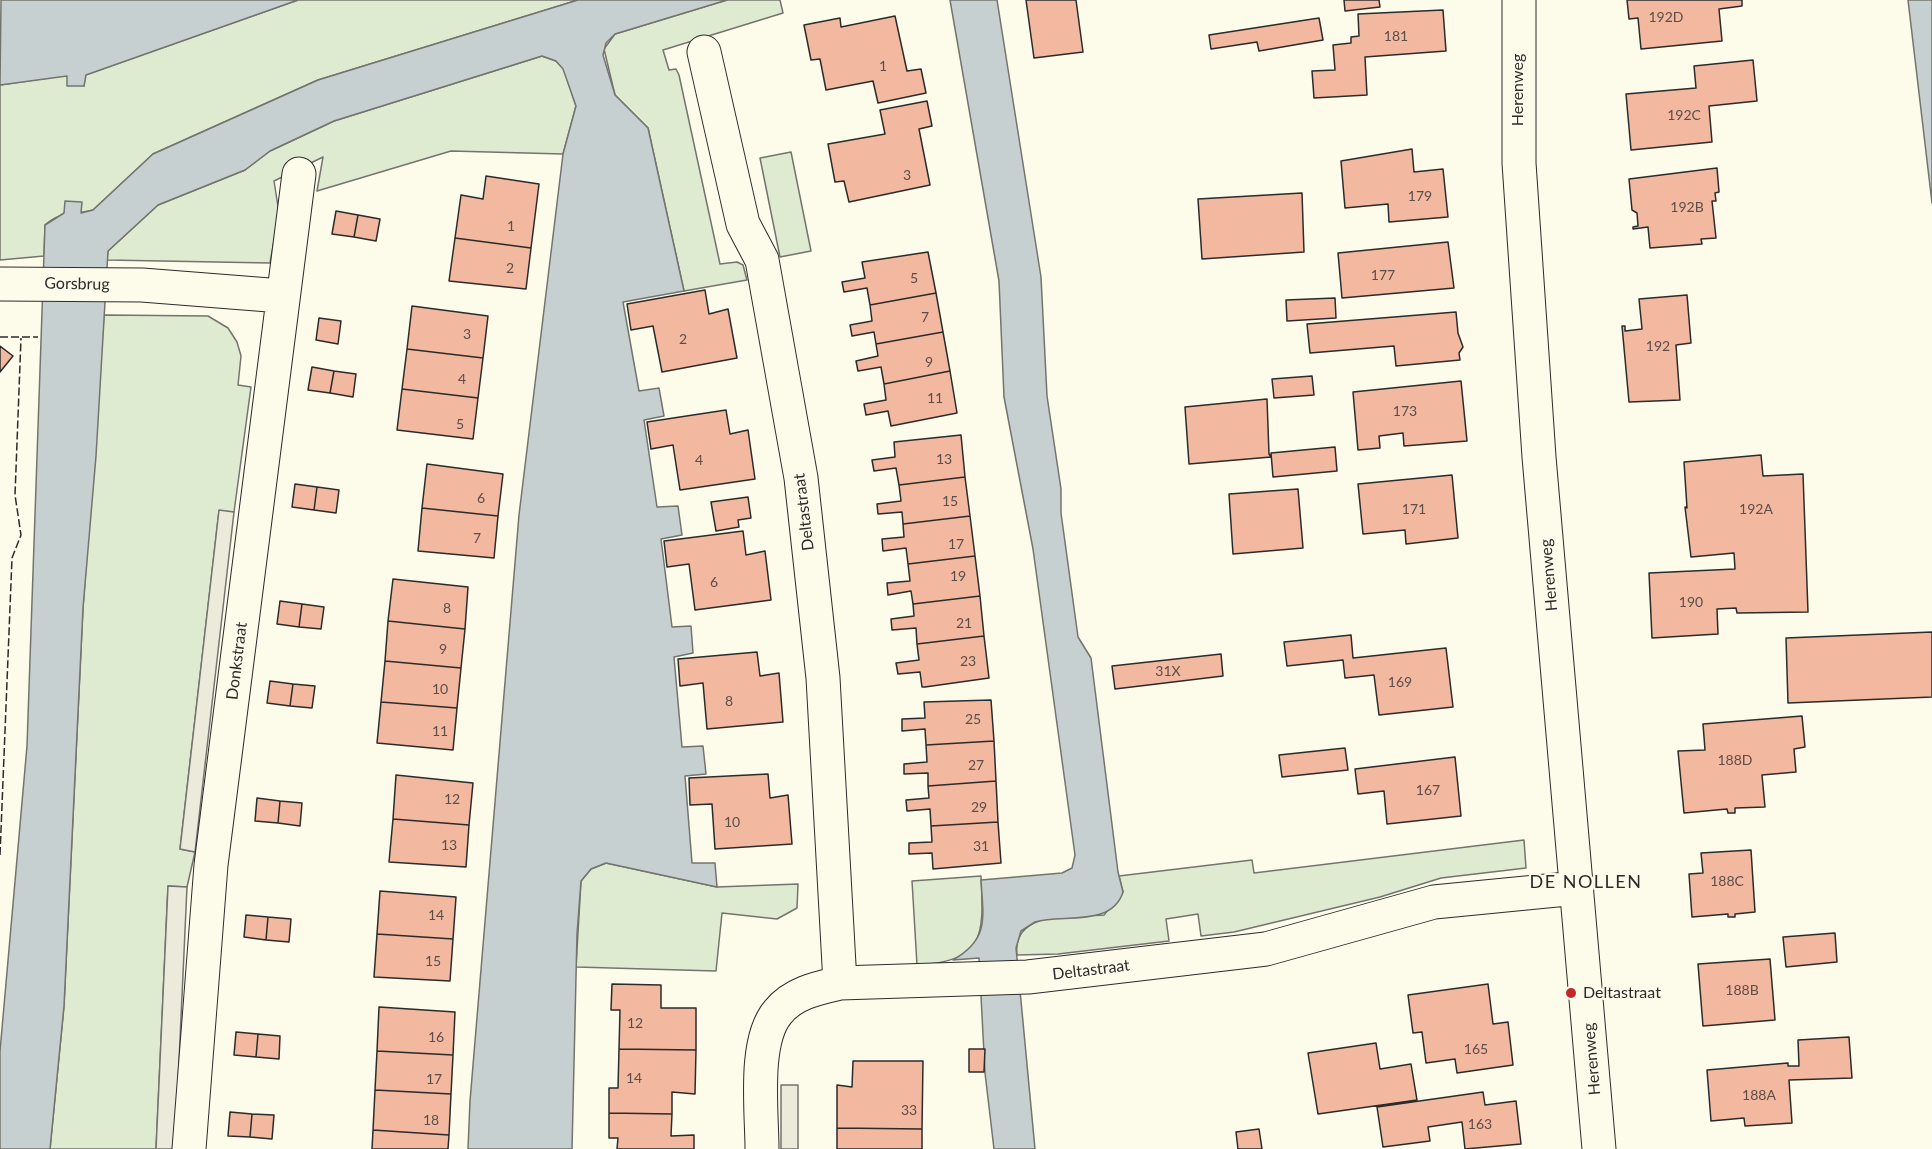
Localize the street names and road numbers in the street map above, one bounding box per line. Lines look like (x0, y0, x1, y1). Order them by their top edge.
street label: Herenweg (1508, 54, 1528, 126)
street label: Gorsbrug (44, 274, 110, 294)
street label: Deltastraat (790, 472, 818, 552)
street label: Herenweg (1536, 538, 1562, 612)
street label: Donkstraat (223, 621, 251, 701)
street label: Deltastraat (1051, 956, 1131, 984)
street label: Herenweg (1579, 1022, 1605, 1096)

